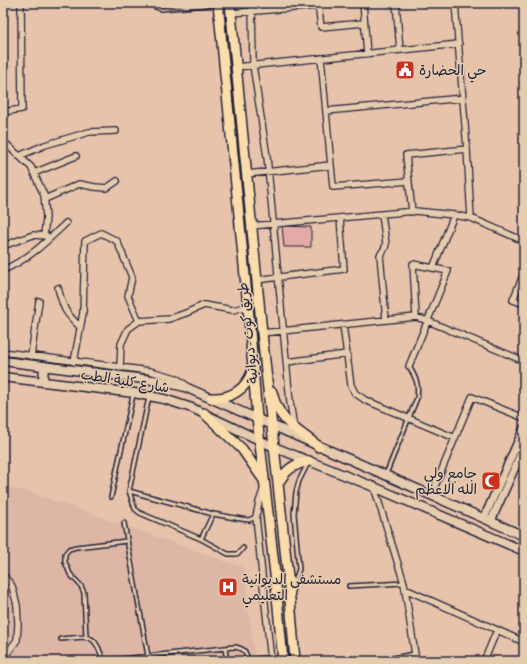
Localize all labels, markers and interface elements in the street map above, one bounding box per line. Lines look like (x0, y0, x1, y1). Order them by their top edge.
public building icon: حي الحضارة (394, 59, 416, 81)
place label: حي الحضارة (419, 62, 487, 83)
street label: طريق كوت -ديوانية (234, 281, 263, 385)
street label: شارع كلية الطب (79, 366, 170, 397)
place label: جامع ولي الله الاعظم (415, 465, 477, 500)
mosque icon: جامع ولي الله الاعظم (480, 470, 502, 492)
place label: مستشفى الديوانية التعليمي (242, 571, 341, 608)
hospital icon: مستشفى الديوانية التعليمي (217, 576, 239, 598)

